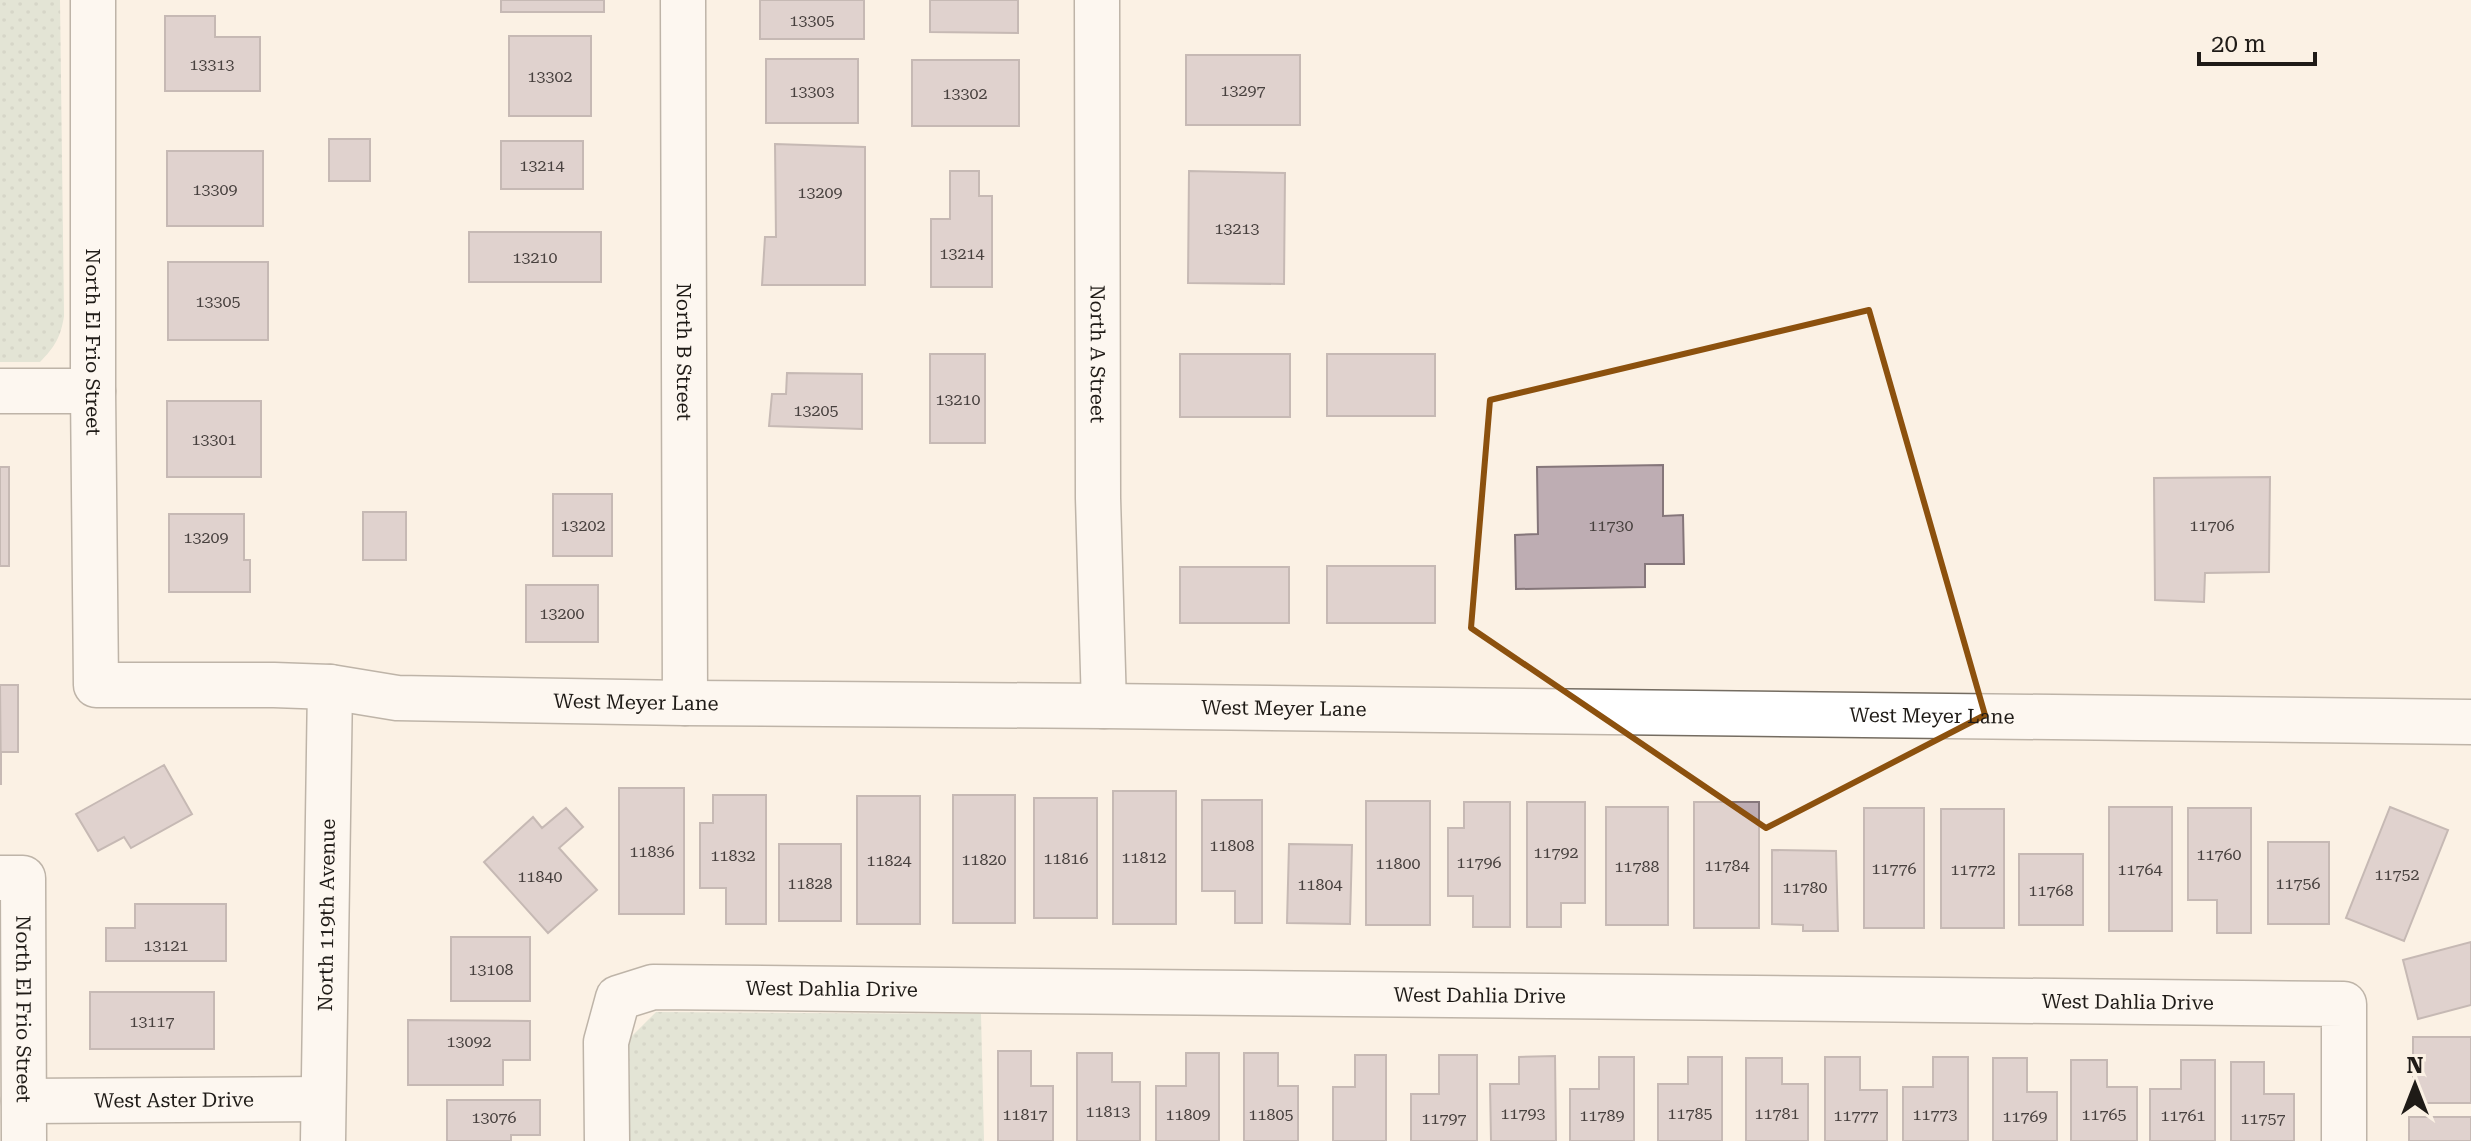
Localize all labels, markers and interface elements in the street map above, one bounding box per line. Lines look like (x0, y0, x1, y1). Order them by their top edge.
house number: 13305 (790, 11, 834, 30)
scale bar (2199, 16, 2315, 66)
text: 20 m (2211, 30, 2266, 58)
house number: 13313 (190, 55, 234, 74)
house number: 13302 (528, 67, 572, 86)
house number: 13297 (1221, 81, 1265, 100)
house number: 13303 (790, 82, 834, 101)
house number: 13302 (943, 84, 987, 103)
house number: 13214 (520, 156, 564, 175)
house number: 13309 (193, 180, 237, 199)
house number: 13209 (798, 183, 842, 202)
house number: 13213 (1215, 219, 1259, 238)
house number: 13214 (940, 244, 984, 263)
street label: North El Frio Street (81, 248, 105, 436)
house number: 13210 (513, 248, 557, 267)
street label: North B Street (672, 283, 696, 422)
street label: North A Street (1086, 285, 1110, 424)
house number: 13305 (196, 292, 240, 311)
house number: 13210 (936, 390, 980, 409)
house number: 13205 (794, 401, 838, 420)
house number: 13301 (192, 430, 236, 449)
house number: 13202 (561, 516, 605, 535)
house number: 11730 (1589, 516, 1633, 535)
house number: 11706 (2190, 516, 2234, 535)
house number: 13209 (184, 528, 228, 547)
house number: 13200 (540, 604, 584, 623)
street label: West Meyer Lane (553, 689, 719, 715)
street label: West Meyer Lane (1201, 695, 1367, 721)
street label: West Meyer Lane (1849, 703, 2015, 729)
street label: North 119th Avenue (313, 818, 340, 1012)
house number: 11808 (1210, 836, 1254, 855)
house number: 11836 (630, 842, 674, 861)
house number: 11792 (1534, 843, 1578, 862)
house number: 11760 (2197, 845, 2241, 864)
house number: 11832 (711, 846, 755, 865)
house number: 11812 (1122, 848, 1166, 867)
house number: 11816 (1044, 849, 1088, 868)
house number: 11820 (962, 850, 1006, 869)
house number: 11824 (867, 851, 911, 870)
house number: 11796 (1457, 853, 1501, 872)
house number: 11800 (1376, 854, 1420, 873)
house number: 11784 (1705, 856, 1749, 875)
house number: 11788 (1615, 857, 1659, 876)
house number: 11776 (1872, 859, 1916, 878)
house number: 11772 (1951, 860, 1995, 879)
house number: 11764 (2118, 860, 2162, 879)
house number: 11752 (2375, 865, 2419, 884)
house number: 11840 (518, 867, 562, 886)
house number: 11828 (788, 874, 832, 893)
house number: 11756 (2276, 874, 2320, 893)
house number: 11804 (1298, 875, 1342, 894)
house number: 11780 (1783, 878, 1827, 897)
house number: 11768 (2029, 881, 2073, 900)
street label: North El Frio Street (11, 915, 36, 1103)
house number: 13121 (144, 936, 188, 955)
house number: 13108 (469, 960, 513, 979)
street label: West Dahlia Drive (745, 976, 918, 1002)
street label: West Dahlia Drive (1393, 982, 1566, 1008)
street label: West Dahlia Drive (2041, 989, 2214, 1015)
house number: 13117 (130, 1012, 174, 1031)
house number: 13092 (447, 1032, 491, 1051)
north arrow (2375, 1045, 2455, 1125)
text: N (2407, 1053, 2424, 1078)
street label: West Aster Drive (94, 1087, 254, 1113)
house number: 11813 (1086, 1102, 1130, 1121)
house number: 11793 (1501, 1104, 1545, 1123)
house number: 11785 (1668, 1104, 1712, 1123)
house number: 11781 (1755, 1104, 1799, 1123)
house number: 11817 (1003, 1105, 1047, 1124)
house number: 11809 (1166, 1105, 1210, 1124)
house number: 11805 (1249, 1105, 1293, 1124)
house number: 11773 (1913, 1105, 1957, 1124)
house number: 11765 (2082, 1105, 2126, 1124)
house number: 11789 (1580, 1106, 1624, 1125)
house number: 11777 (1834, 1106, 1878, 1125)
house number: 11761 (2161, 1106, 2205, 1125)
house number: 11769 (2003, 1107, 2047, 1126)
house number: 13076 (472, 1108, 516, 1127)
house number: 11797 (1422, 1109, 1466, 1128)
house number: 11757 (2241, 1109, 2285, 1128)

